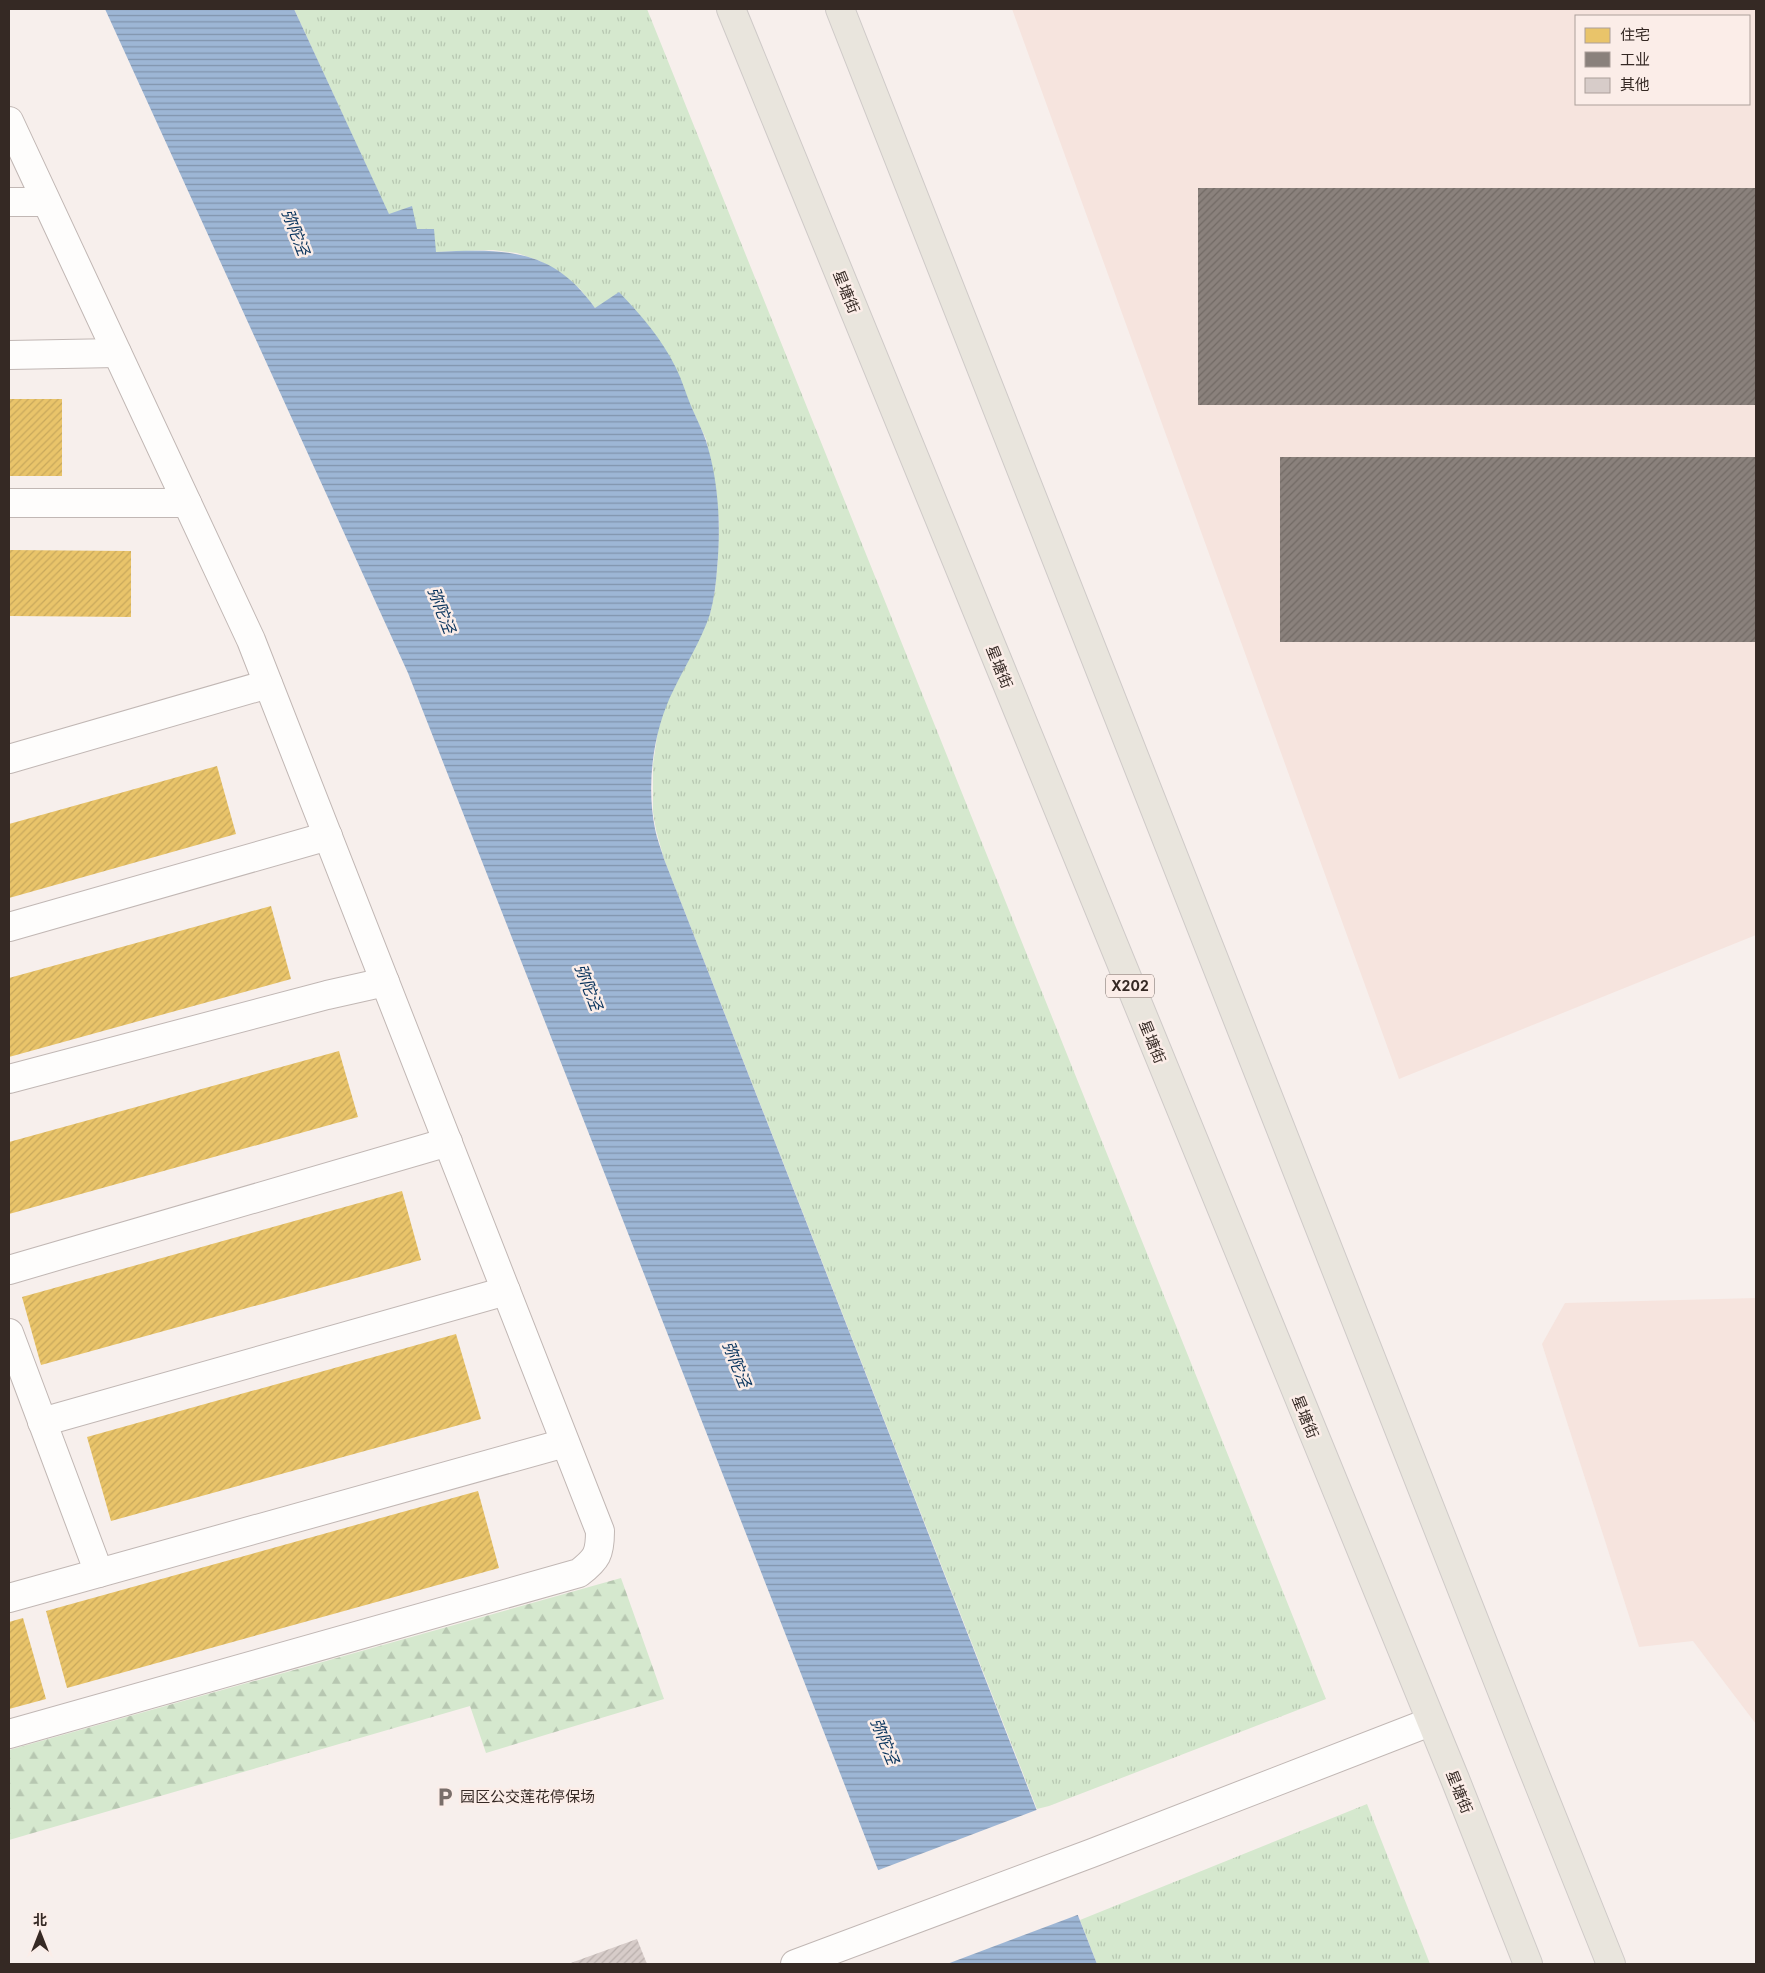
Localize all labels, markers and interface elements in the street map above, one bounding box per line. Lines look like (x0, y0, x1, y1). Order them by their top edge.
legend (1575, 15, 1750, 105)
text: 住宅 (1620, 25, 1650, 44)
text: 工业 (1620, 50, 1650, 69)
text: 其他 (1620, 75, 1650, 94)
water label: 弥陀泾 (278, 206, 315, 260)
street label: 星塘街 (829, 267, 864, 316)
water label: 弥陀泾 (424, 584, 461, 638)
street label: 星塘街 (982, 642, 1017, 691)
water label: 弥陀泾 (571, 961, 608, 1015)
road number: X202 (1106, 974, 1154, 998)
street label: 星塘街 (1135, 1017, 1170, 1066)
water label: 弥陀泾 (719, 1338, 756, 1392)
street label: 星塘街 (1288, 1392, 1323, 1441)
water label: 弥陀泾 (867, 1715, 904, 1769)
street label: 星塘街 (1442, 1767, 1477, 1816)
parking icon: 园区公交莲花停保场 (434, 1786, 456, 1808)
place label: 园区公交莲花停保场 (460, 1787, 595, 1806)
north arrow (15, 1908, 65, 1958)
text: 北 (33, 1911, 47, 1928)

